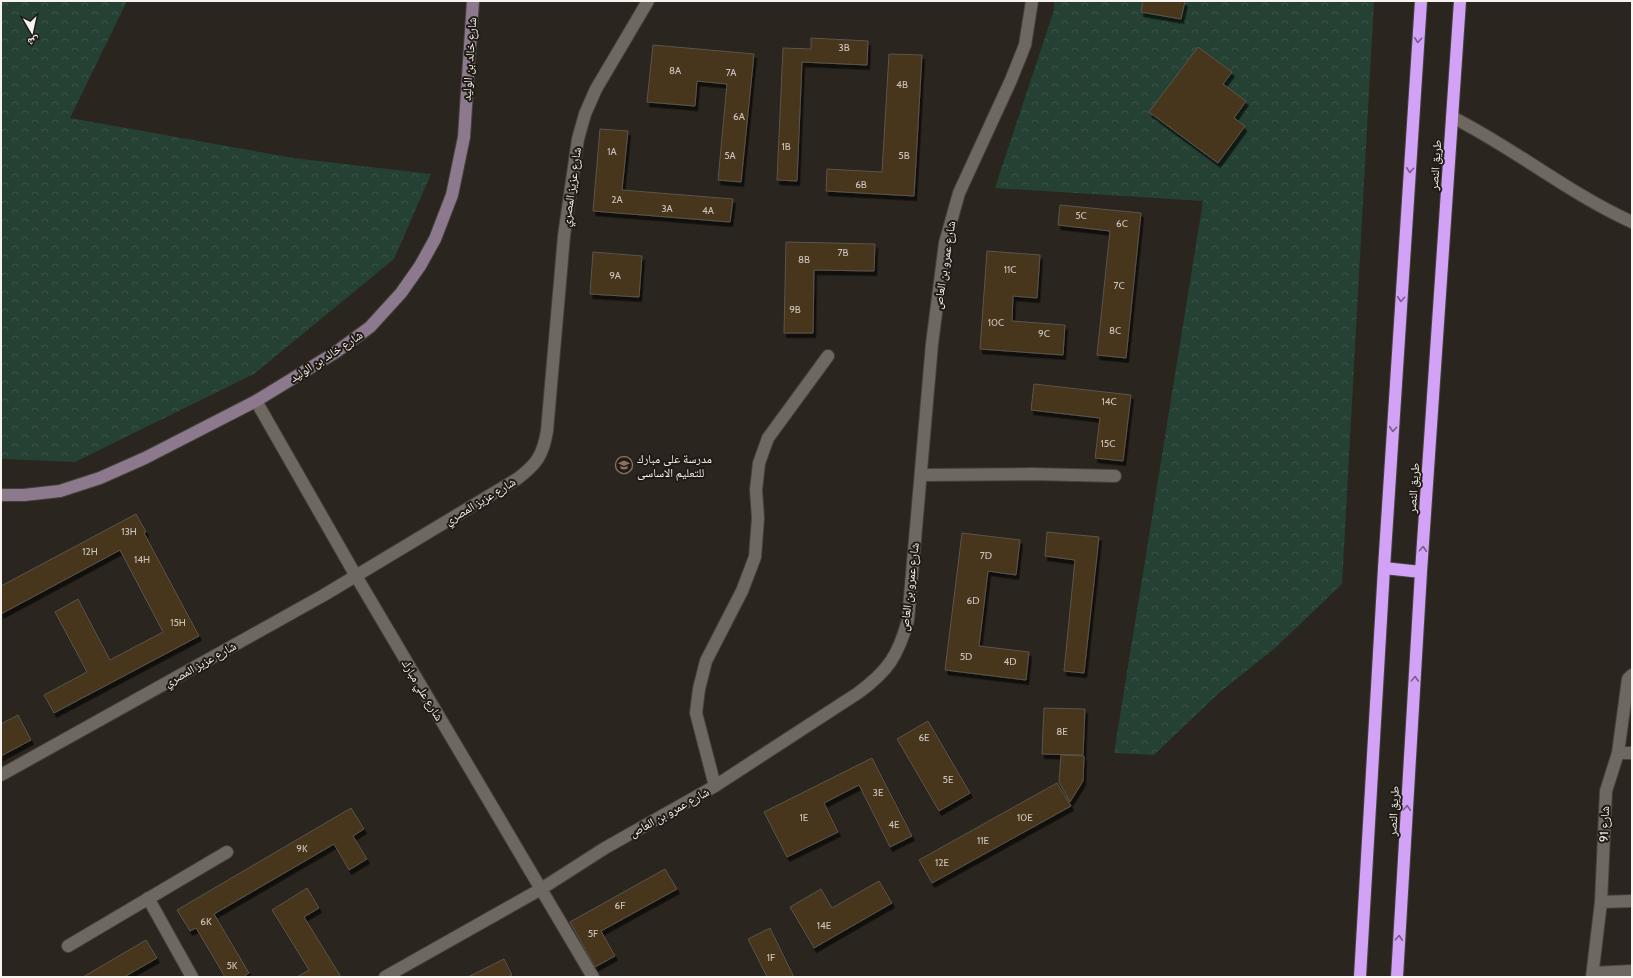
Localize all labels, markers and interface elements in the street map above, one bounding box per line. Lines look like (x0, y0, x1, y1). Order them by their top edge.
north arrow (12, 12, 52, 52)
street label: شارع خالد بن الوليد (459, 17, 480, 101)
text: ش (26, 33, 40, 50)
one-way arrow (1414, 37, 1423, 43)
house number: 3B (838, 41, 850, 54)
house number: 8A (669, 64, 682, 77)
house number: 7A (726, 66, 737, 79)
house number: 4B (896, 78, 908, 91)
house number: 6A (733, 110, 746, 123)
street label: طريق النصر (1426, 139, 1444, 192)
house number: 1B (781, 140, 791, 153)
house number: 1A (607, 145, 618, 158)
street label: شارع عزيز المصري (558, 146, 587, 228)
house number: 5A (724, 149, 737, 162)
house number: 5B (898, 149, 910, 162)
one-way arrow (1405, 167, 1414, 173)
house number: 6B (855, 178, 867, 191)
house number: 2A (611, 193, 624, 206)
house number: 3A (661, 202, 674, 215)
house number: 4A (702, 204, 715, 217)
house number: 5C (1075, 209, 1087, 222)
house number: 6C (1116, 217, 1128, 230)
street label: شارع عمرو بن العاص (930, 220, 959, 310)
house number: 7B (837, 246, 849, 259)
house number: 8B (798, 253, 810, 266)
house number: 11C (1004, 263, 1016, 276)
house number: 9A (609, 269, 622, 282)
house number: 7C (1113, 279, 1125, 292)
one-way arrow (1397, 296, 1406, 302)
house number: 9B (789, 303, 801, 316)
house number: 10C (988, 316, 1004, 329)
house number: 8C (1109, 324, 1121, 337)
street label: شارع خالد بن الوليد (287, 327, 366, 386)
house number: 9C (1038, 327, 1050, 340)
house number: 14C (1101, 395, 1117, 408)
one-way arrow (1388, 426, 1397, 432)
house number: 15C (1101, 437, 1115, 450)
place label: مدرسة على مبارك للتعليم الاساسى (637, 451, 712, 481)
school or university icon: مدرسة على مبارك للتعليم الاساسى (614, 455, 634, 475)
street label: طريق النصر (1404, 462, 1422, 515)
street label: شارع عزيز المصري (442, 474, 520, 531)
house number: 13H (121, 525, 137, 538)
street label: شارع عمرو بن العاص (896, 542, 923, 632)
house number: 12H (82, 545, 98, 558)
one-way arrow (1419, 546, 1427, 552)
house number: 7D (980, 549, 992, 562)
house number: 14H (134, 553, 150, 566)
house number: 6D (967, 594, 979, 607)
house number: 15H (170, 616, 186, 629)
street label: شارع عزيز المصري (161, 638, 240, 693)
house number: 5D (960, 650, 972, 663)
house number: 4D (1003, 655, 1017, 668)
street label: شارع علي مبارك (396, 657, 447, 725)
one-way arrow (1410, 676, 1419, 682)
house number: 8E (1056, 725, 1068, 738)
house number: 6E (918, 731, 930, 744)
house number: 5E (943, 773, 954, 786)
street label: شارع عمرو بن العاص (626, 784, 712, 841)
street label: طريق النصر (1384, 785, 1402, 838)
house number: 3E (873, 786, 884, 799)
one-way arrow (1403, 805, 1411, 811)
street label: شارع 91 (1596, 806, 1613, 842)
house number: 1E (800, 811, 809, 824)
house number: 10E (1017, 811, 1033, 824)
house number: 4E (888, 818, 900, 831)
house number: 11E (977, 834, 989, 847)
house number: 9K (296, 842, 308, 855)
house number: 12E (935, 856, 949, 869)
house number: 6F (615, 899, 626, 912)
house number: 6K (200, 915, 212, 928)
house number: 14E (817, 919, 832, 932)
house number: 5F (588, 927, 599, 940)
one-way arrow (1395, 935, 1404, 941)
house number: 1F (767, 951, 776, 964)
house number: 5K (226, 959, 238, 972)

